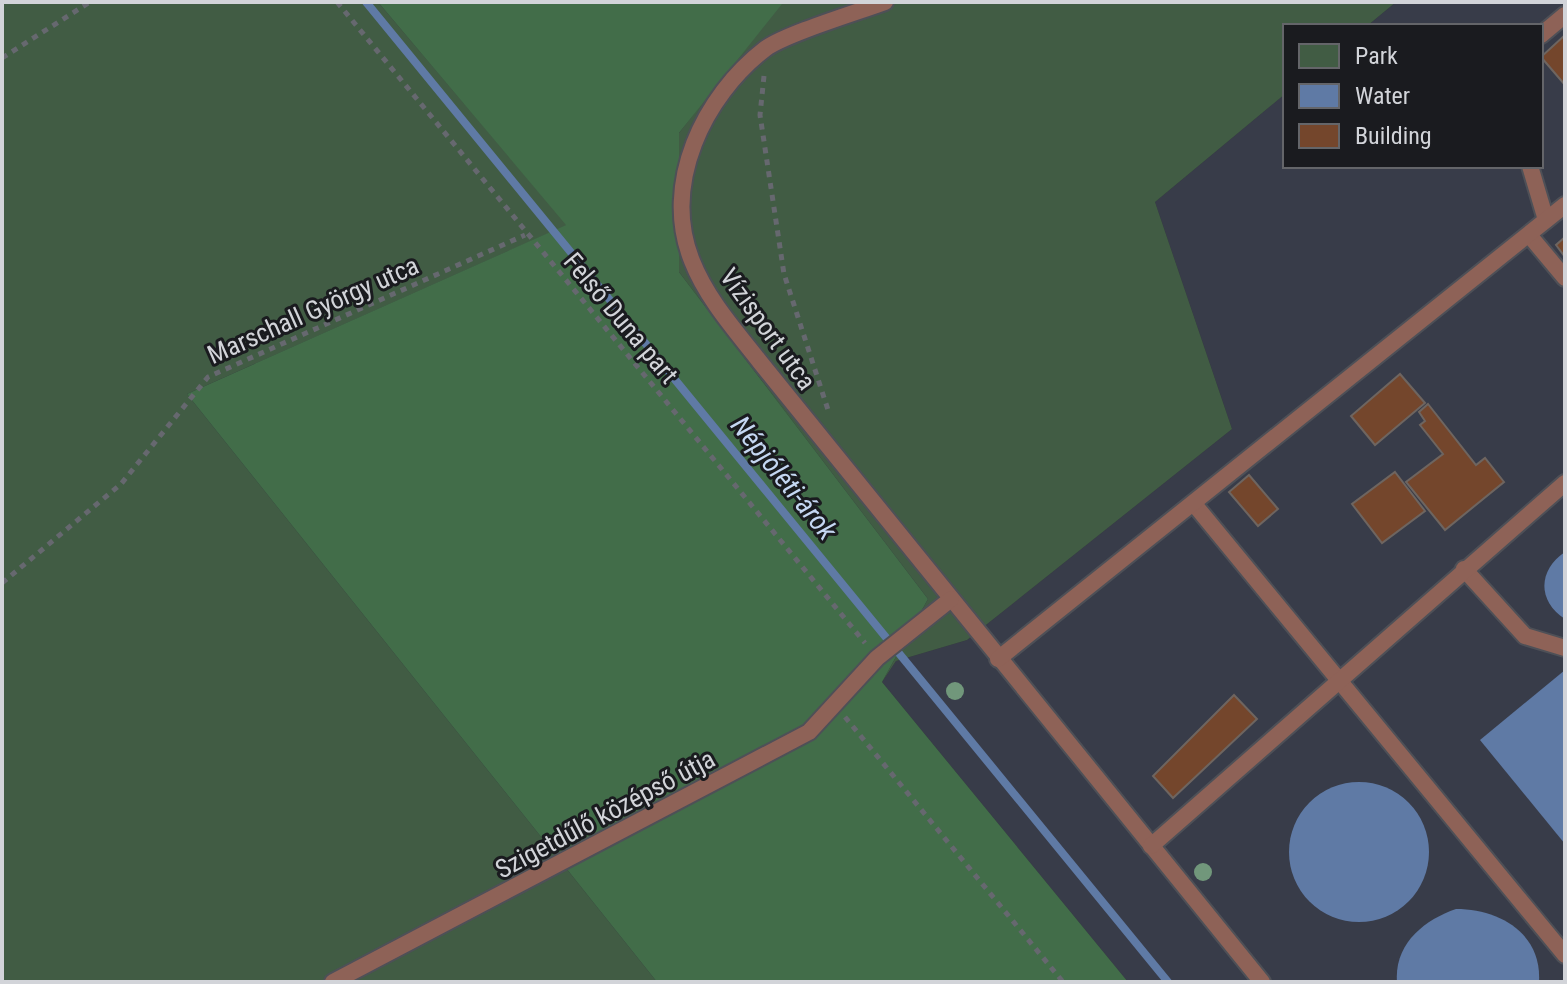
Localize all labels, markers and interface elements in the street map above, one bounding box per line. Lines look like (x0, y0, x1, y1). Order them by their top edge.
legend (1283, 24, 1543, 168)
text: Park (1355, 42, 1398, 70)
text: Water (1355, 82, 1410, 110)
text: Building (1355, 122, 1432, 150)
street label: Felső Duna part (558, 247, 684, 389)
street label: Marschall György utca (203, 250, 423, 370)
street label: Vízisport utca (714, 262, 822, 396)
water label: Népjóléti-árok (724, 410, 844, 547)
street label: Szigetdűlő középső útja (490, 743, 720, 885)

